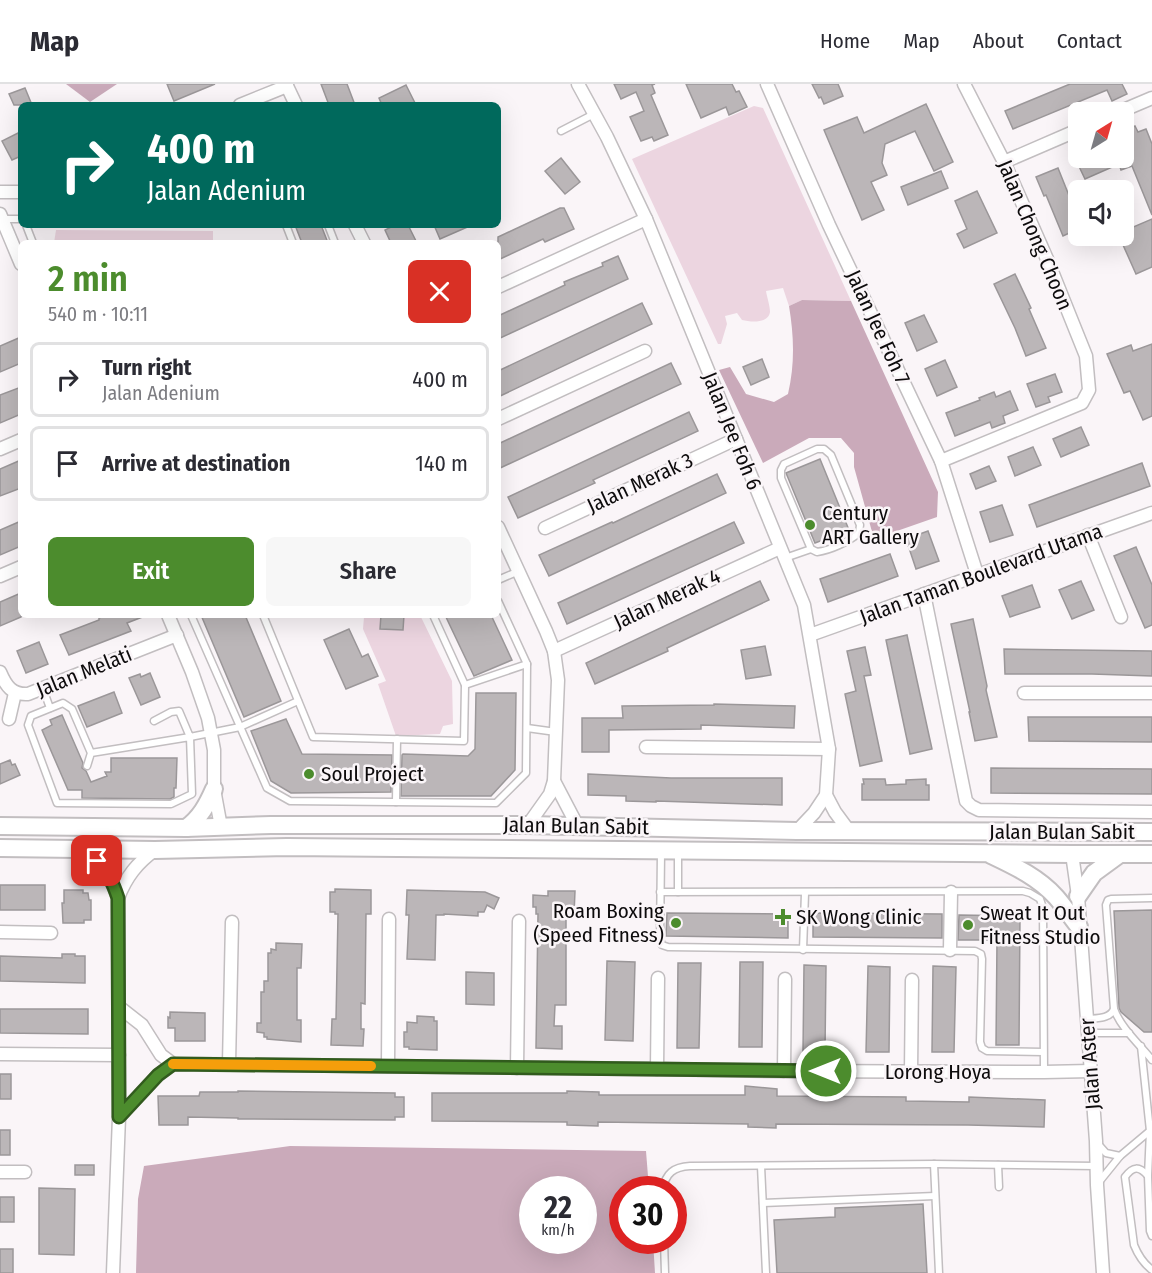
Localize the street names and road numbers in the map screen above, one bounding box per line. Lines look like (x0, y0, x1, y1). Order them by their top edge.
street label: Jalan Chong Choon (992, 156, 1078, 314)
street label: Jalan Jee Foh 7 (840, 266, 916, 388)
street label: Jalan Jee Foh 6 (697, 368, 767, 494)
street label: Jalan Merak 3 (583, 447, 697, 519)
street label: Jalan Taman Boulevard Utama (856, 518, 1106, 630)
street label: Jalan Merak 4 (610, 563, 724, 635)
street label: Jalan Melati (32, 641, 136, 703)
street label: Jalan Bulan Sabit (503, 812, 649, 840)
street label: Jalan Bulan Sabit (989, 819, 1135, 845)
street label: Jalan Aster (1074, 1017, 1106, 1111)
street label: Lorong Hoya (885, 1059, 991, 1085)

